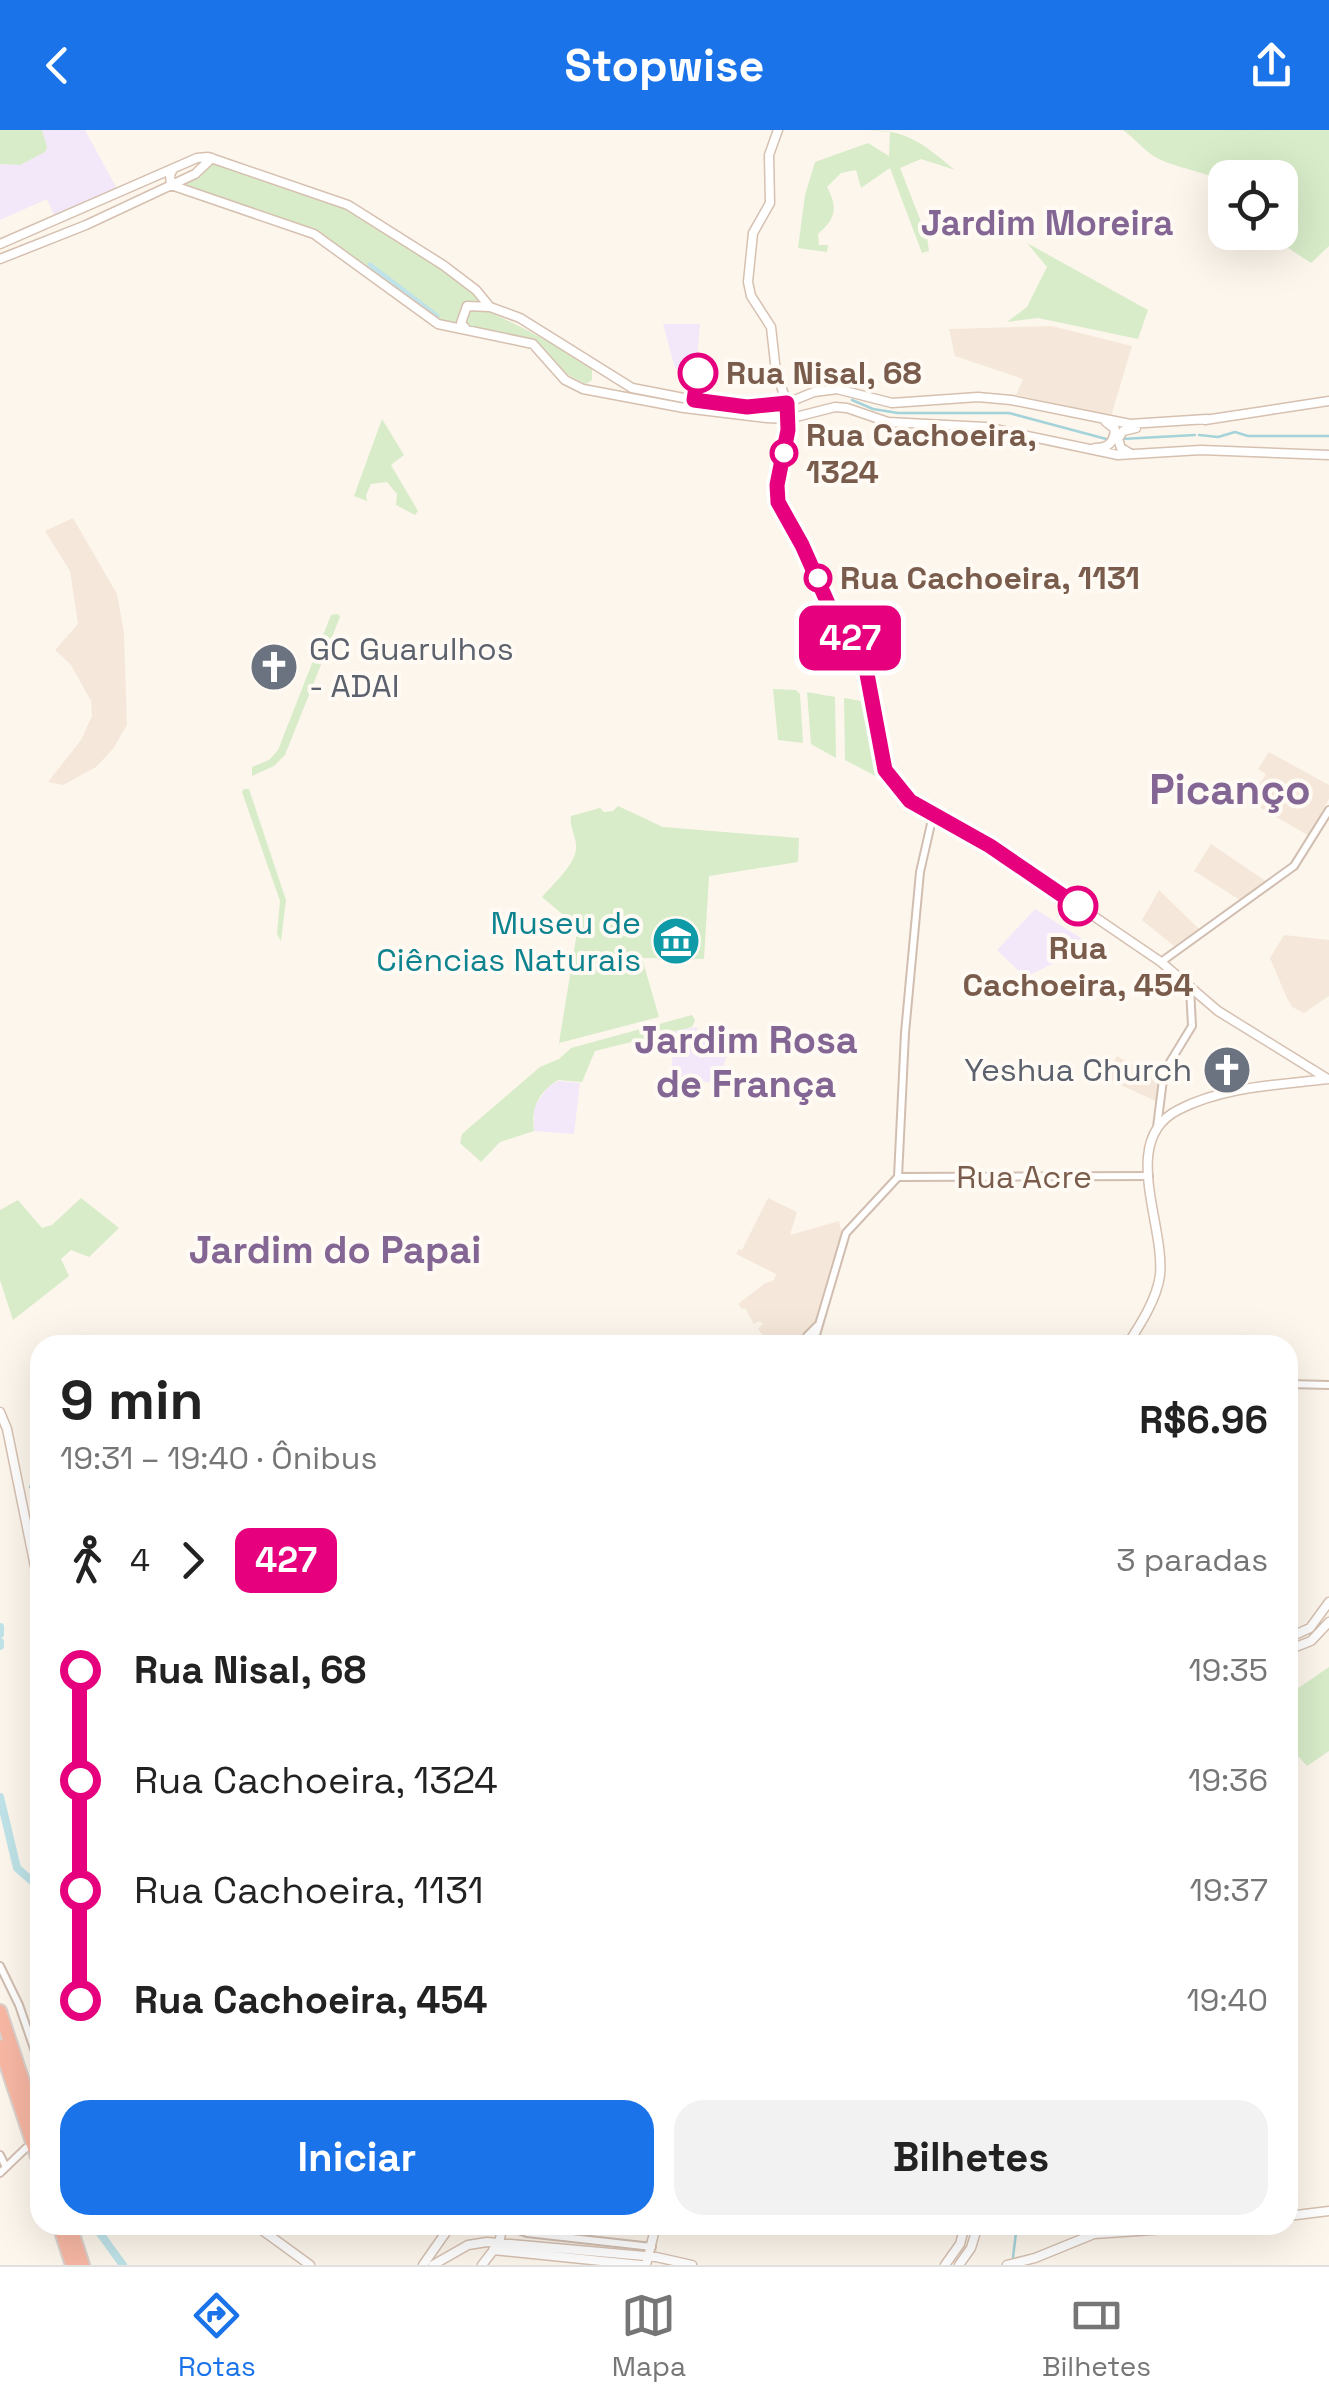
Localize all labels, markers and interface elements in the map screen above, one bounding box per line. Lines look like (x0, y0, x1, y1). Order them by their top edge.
text: Stopwise (565, 37, 764, 94)
icon: back (30, 38, 85, 93)
icon: share (1244, 38, 1299, 93)
map controls (1208, 160, 1298, 250)
button: locate (1208, 160, 1298, 250)
district label: Jardim Moreira (921, 201, 1173, 245)
place label: Rua Nisal, 68 (726, 353, 922, 393)
marker: Rua Nisal, 68 (679, 354, 717, 392)
place label: Rua Cachoeira, 1324 (806, 415, 1037, 492)
marker: Rua Cachoeira, 1324 (771, 440, 797, 466)
place label: Rua Cachoeira, 1131 (840, 558, 1140, 598)
marker: Rua Cachoeira, 1131 (805, 565, 831, 591)
line badge: 427 (792, 606, 908, 670)
text: 427 (819, 616, 881, 660)
place label: GC Guarulhos - ADAI (309, 629, 514, 706)
church icon: GC Guarulhos - ADAI (248, 641, 300, 693)
district label: Picanço (1149, 763, 1311, 816)
marker: Rua Cachoeira, 454 (1059, 887, 1097, 925)
place label: Museu de Ciências Naturais (376, 903, 641, 980)
museum icon: Museu de Ciências Naturais (650, 915, 702, 967)
place label: Rua Cachoeira, 454 (962, 928, 1194, 1005)
district label: Jardim Rosa de França (634, 1016, 858, 1108)
church icon: Yeshua Church (1201, 1044, 1253, 1096)
place label: Yeshua Church (964, 1050, 1192, 1090)
street label: Rua Acre (956, 1157, 1092, 1197)
district label: Jardim do Papai (189, 1226, 481, 1274)
text: 9 min (60, 1365, 203, 1435)
text: R$6.96 (1139, 1396, 1268, 1444)
text: 19:31 – 19:40 · Ônibus (60, 1438, 377, 1478)
icon: walk (60, 1533, 115, 1588)
icon: forward (165, 1533, 220, 1588)
text: 427 (255, 1538, 317, 1582)
text: 4 (130, 1540, 150, 1580)
text: 3 paradas (1116, 1540, 1268, 1580)
text: Rua Nisal, 68 (134, 1646, 366, 1694)
text: 19:35 (1188, 1650, 1268, 1690)
text: Rua Cachoeira, 1324 (134, 1756, 498, 1804)
text: 19:36 (1188, 1760, 1268, 1800)
text: Rua Cachoeira, 1131 (134, 1866, 484, 1914)
text: 19:37 (1190, 1870, 1268, 1910)
text: Rua Cachoeira, 454 (134, 1976, 487, 2024)
text: 19:40 (1186, 1980, 1268, 2020)
button: Iniciar (60, 2100, 654, 2215)
button: Bilhetes (674, 2100, 1268, 2215)
tab: Rotas (178, 2288, 256, 2384)
tab: Mapa (612, 2288, 686, 2384)
tab: Bilhetes (1042, 2288, 1151, 2384)

